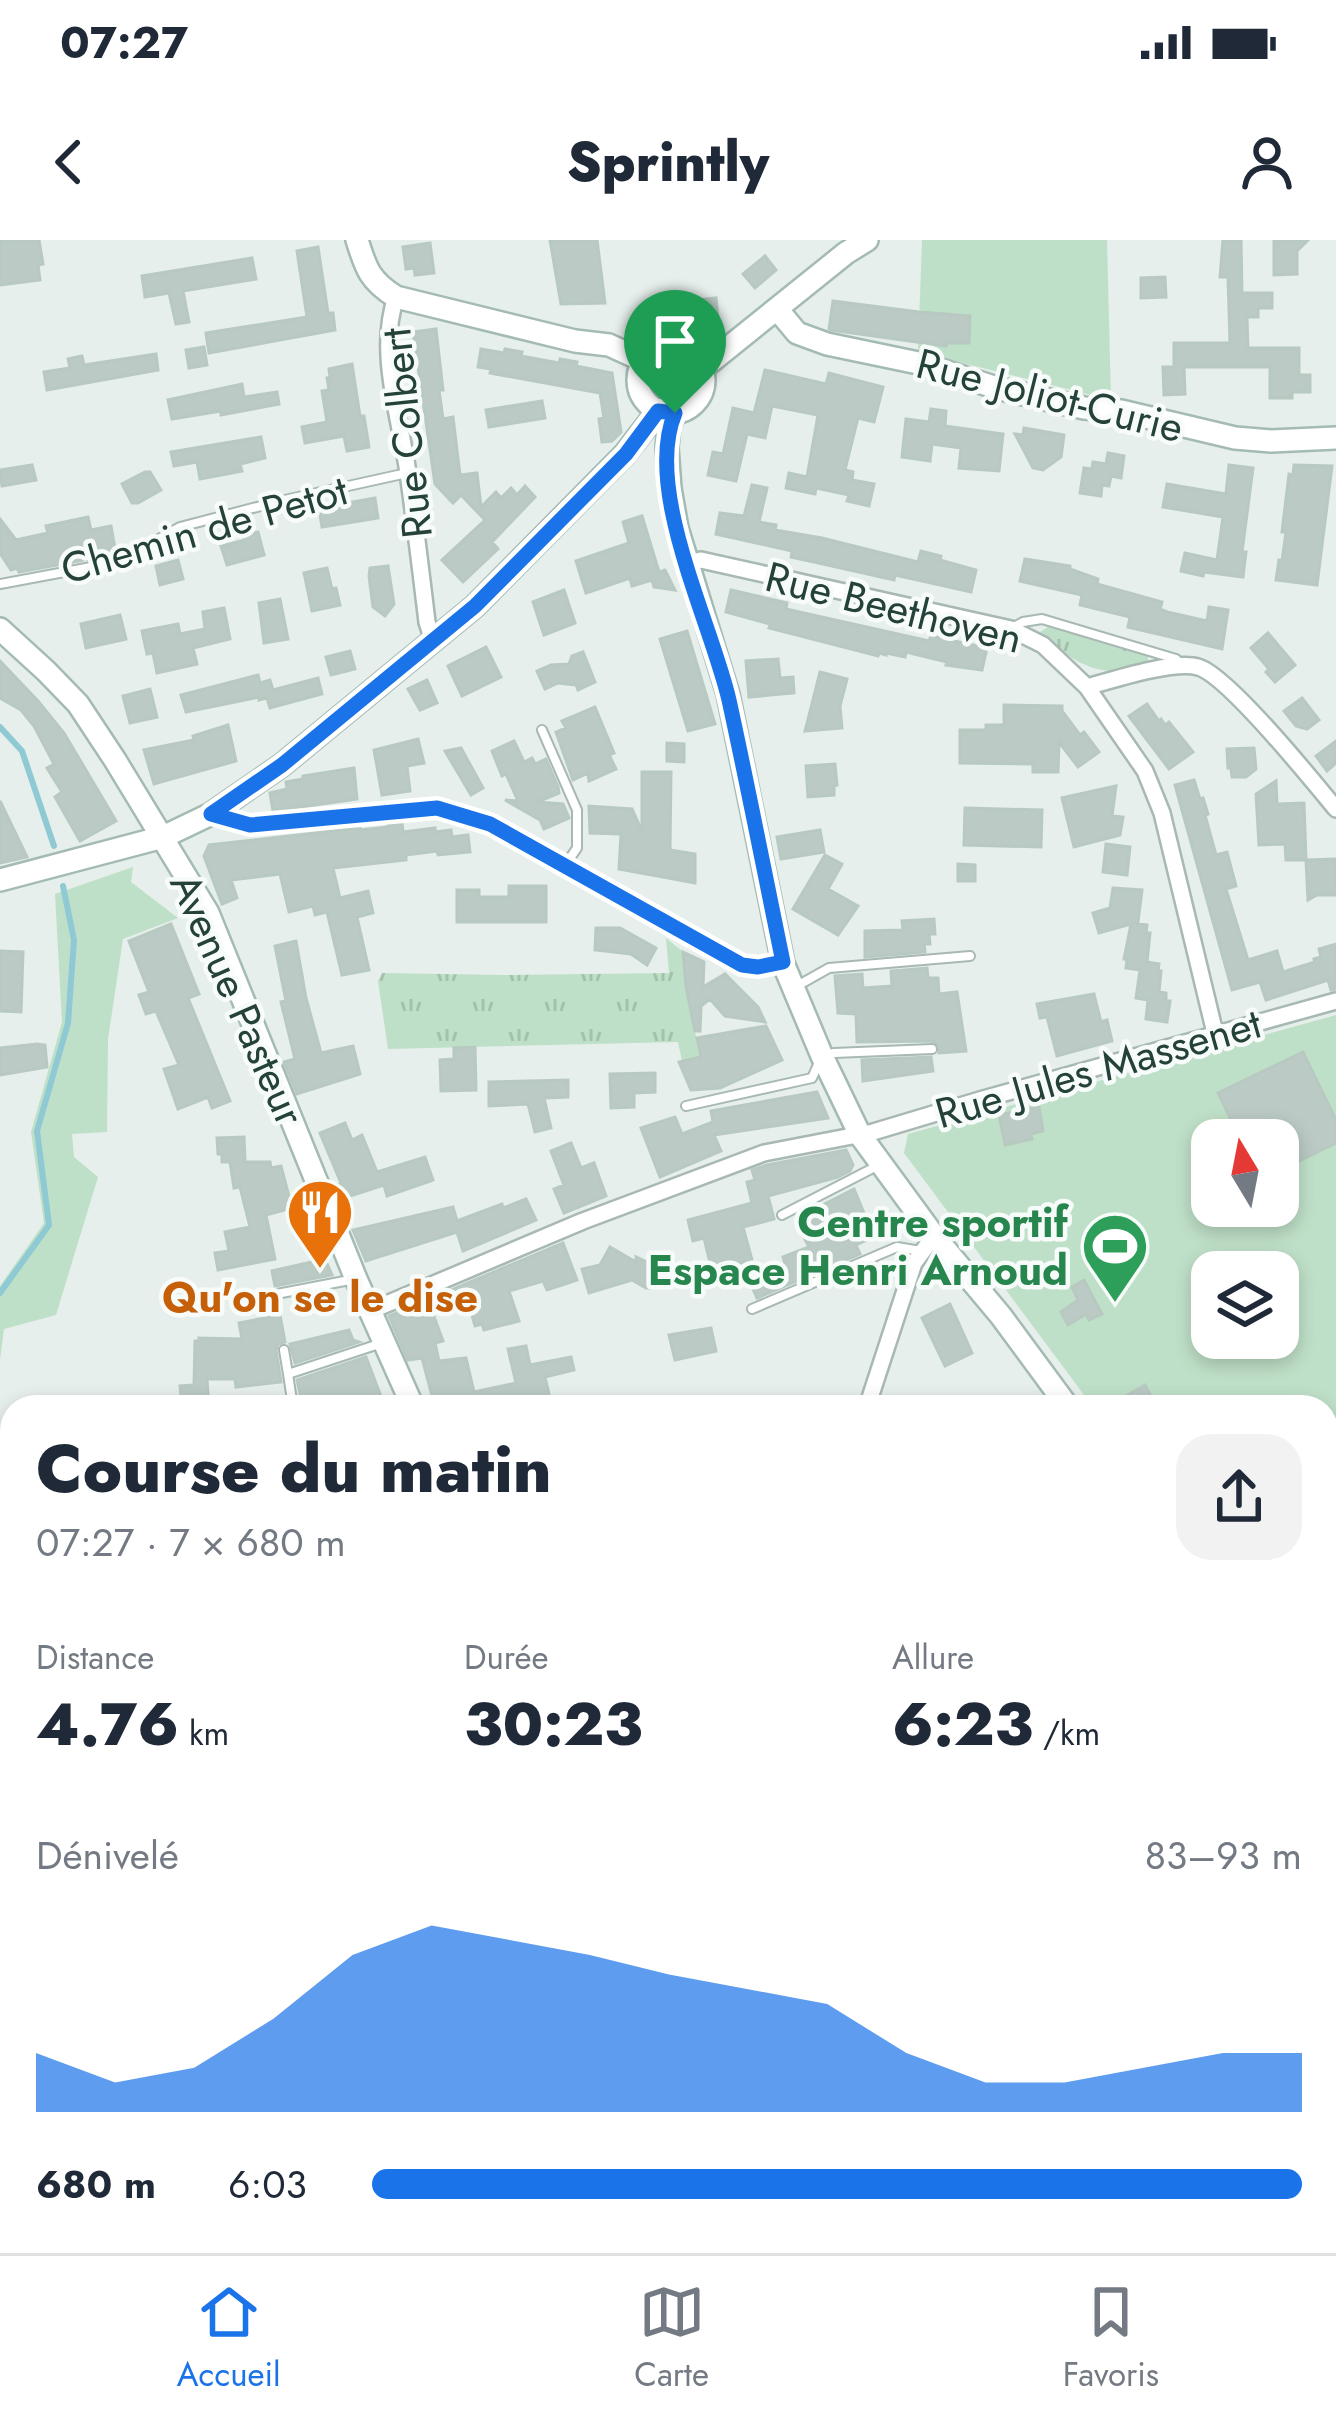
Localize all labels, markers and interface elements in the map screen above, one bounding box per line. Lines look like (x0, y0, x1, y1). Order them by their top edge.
text: 07:27 (60, 10, 188, 75)
text: Sprintly (567, 123, 769, 201)
icon: back (36, 129, 102, 195)
icon: person (1234, 129, 1300, 195)
pin (624, 290, 726, 413)
icon: arrive (642, 308, 708, 374)
street label: Rue Colbert (365, 325, 448, 541)
street label: Rue Joliot-Curie (910, 333, 1190, 458)
street label: Chemin de Petot (54, 459, 355, 600)
street label: Rue Beethoven (759, 546, 1029, 669)
street label: Avenue Pasteur (155, 863, 321, 1136)
street label: Rue Jules Massenet (928, 993, 1268, 1144)
north arrow (1191, 1119, 1299, 1227)
map controls (1191, 1119, 1299, 1359)
restaurant icon: Qu'on se le dise (285, 1177, 355, 1271)
place label: Centre sportif Espace Henri Arnoud (648, 1192, 1070, 1301)
sports icon: Centre sportif Espace Henri Arnoud (1080, 1211, 1150, 1305)
button: layers (1191, 1251, 1299, 1359)
place label: Qu'on se le dise (162, 1267, 478, 1328)
text: Course du matin (36, 1421, 552, 1517)
button: share (1176, 1434, 1302, 1560)
text: 07:27 · 7 × 680 m (36, 1514, 346, 1571)
text: Distance (36, 1634, 154, 1681)
text: Durée (464, 1634, 549, 1681)
text: Allure (892, 1634, 974, 1681)
text: 4.76 (36, 1681, 179, 1768)
text: 30:23 (464, 1681, 643, 1768)
text: 6:23 (892, 1681, 1033, 1768)
text: km (179, 1710, 229, 1757)
text: /km (1033, 1710, 1100, 1757)
text: Dénivelé (36, 1827, 179, 1884)
text: 83–93 m (1145, 1827, 1302, 1884)
text: 680 m (36, 2156, 156, 2213)
text: 6:03 (228, 2156, 307, 2213)
tab: Accueil (177, 2279, 281, 2398)
tab: Carte (634, 2279, 709, 2398)
tab: Favoris (1063, 2279, 1159, 2398)

